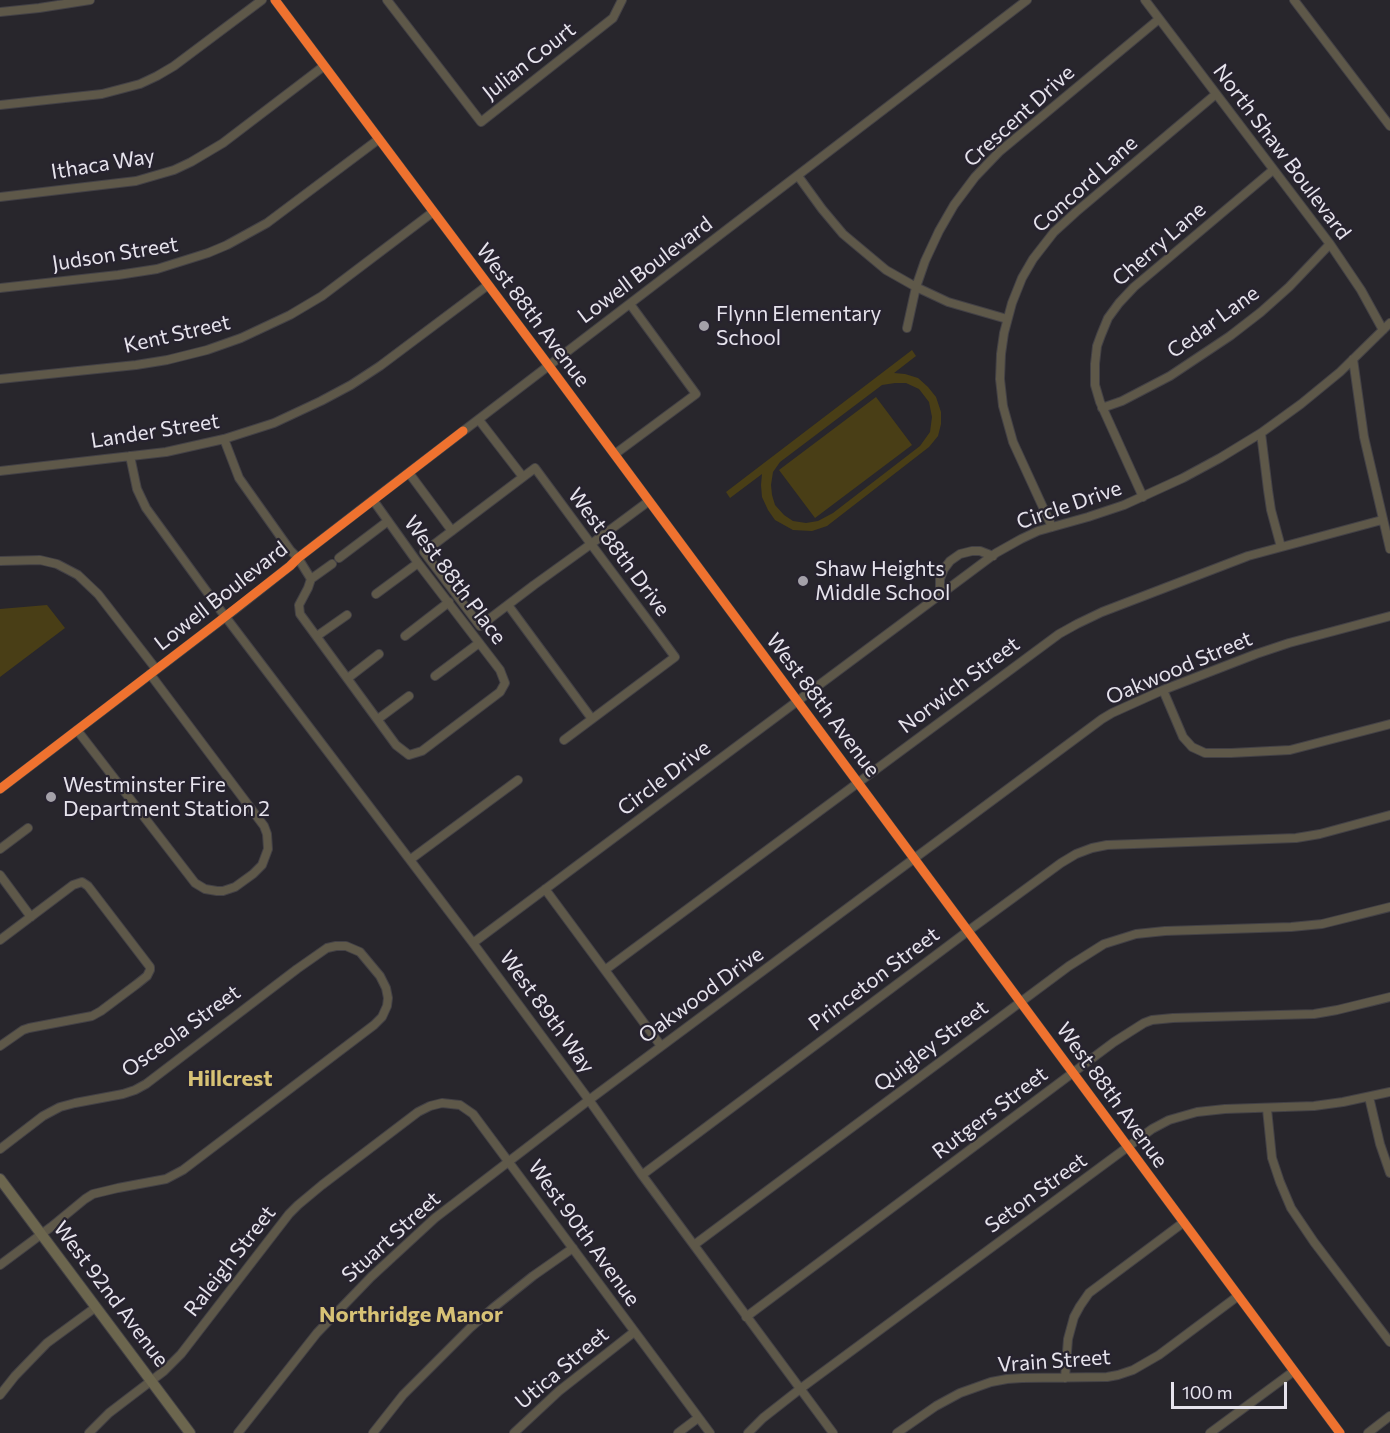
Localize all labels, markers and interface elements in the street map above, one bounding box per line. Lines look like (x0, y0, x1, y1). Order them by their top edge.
street label: Julian Court (477, 17, 581, 105)
street label: North Shaw Boulevard (1208, 59, 1356, 245)
street label: Crescent Drive (959, 60, 1079, 172)
street label: Concord Lane (1027, 130, 1143, 238)
street label: Ithaca Way (49, 143, 157, 185)
street label: Cherry Lane (1107, 197, 1211, 291)
street label: Lowell Boulevard (573, 211, 717, 329)
street label: Judson Street (50, 232, 180, 276)
street label: West 88th Avenue (471, 238, 595, 392)
street label: Cedar Lane (1162, 280, 1264, 364)
place label: Flynn Elementary School (716, 301, 881, 351)
street label: Kent Street (121, 310, 233, 358)
marker: Flynn Elementary School (697, 319, 711, 333)
street label: Lander Street (89, 408, 221, 454)
street label: Circle Drive (1013, 475, 1125, 535)
street label: West 88th Drive (563, 483, 675, 621)
street label: West 88th Place (399, 511, 511, 649)
street label: Lowell Boulevard (149, 536, 293, 656)
place label: Shaw Heights Middle School (815, 556, 950, 606)
marker: Shaw Heights Middle School (796, 574, 810, 588)
street label: Oakwood Street (1102, 626, 1256, 710)
street label: West 88th Avenue (761, 628, 885, 782)
street label: Norwich Street (894, 631, 1024, 739)
street label: Circle Drive (613, 735, 715, 821)
place label: Westminster Fire Department Station 2 (63, 772, 270, 822)
marker: Westminster Fire Department Station 2 (44, 790, 58, 804)
street label: Princeton Street (804, 922, 944, 1036)
street label: Oakwood Drive (634, 941, 768, 1049)
street label: West 89th Way (494, 946, 600, 1078)
street label: Osceola Street (117, 980, 245, 1082)
street label: Quigley Street (869, 995, 993, 1097)
street label: West 88th Avenue (1051, 1017, 1173, 1173)
street label: Rutgers Street (928, 1062, 1052, 1164)
district label: Hillcrest (187, 1066, 273, 1092)
street label: Seton Street (980, 1148, 1092, 1238)
street label: West 90th Avenue (523, 1155, 645, 1311)
street label: Stuart Street (337, 1186, 445, 1288)
street label: Raleigh Street (179, 1201, 281, 1321)
street label: West 92nd Avenue (48, 1216, 174, 1372)
district label: Northridge Manor (319, 1302, 503, 1328)
street label: Utica Street (510, 1322, 614, 1414)
street label: Vrain Street (997, 1344, 1111, 1378)
scale bar (1174, 1370, 1290, 1408)
text: 100 m (1182, 1381, 1232, 1403)

